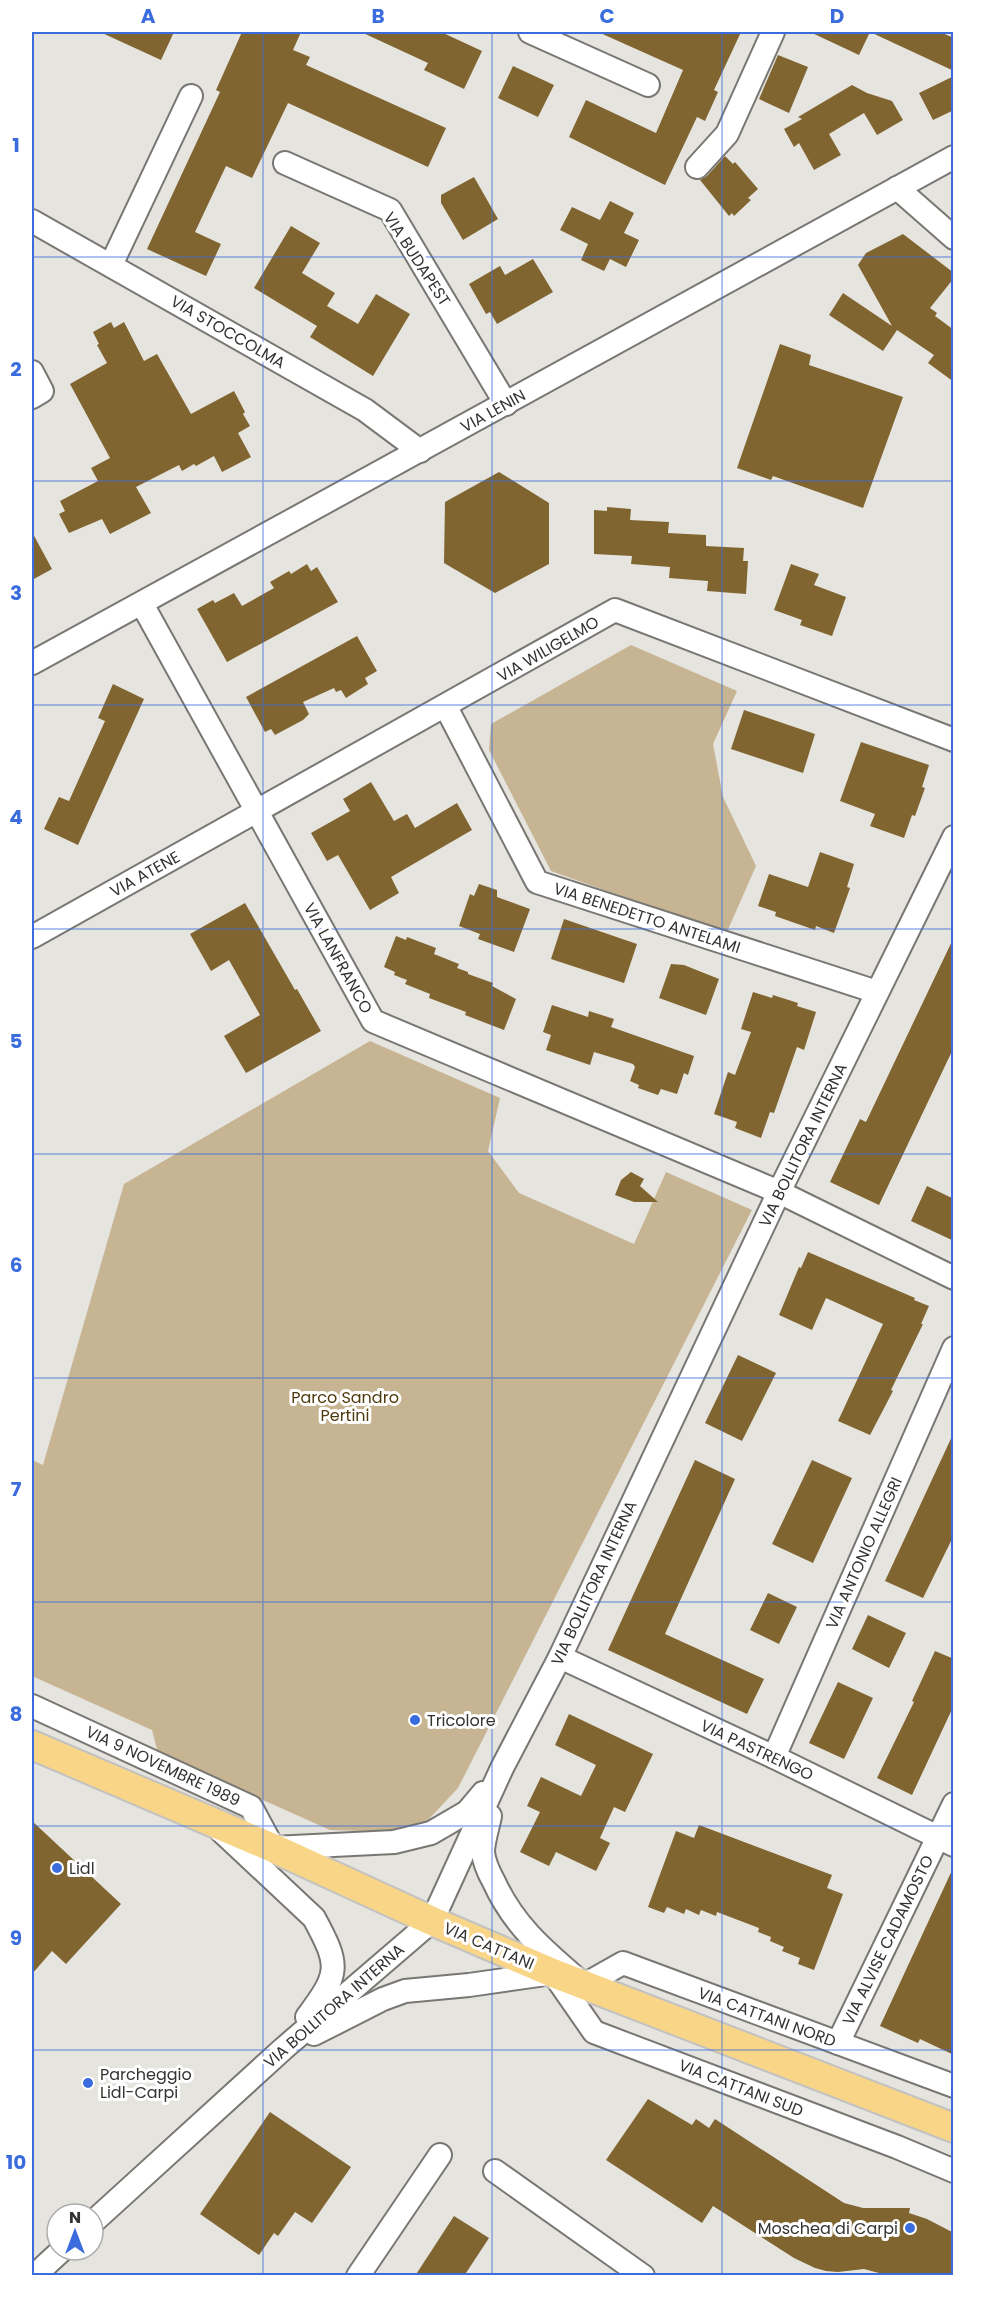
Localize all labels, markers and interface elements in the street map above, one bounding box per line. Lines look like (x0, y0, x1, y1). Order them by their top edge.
text: A (141, 2, 156, 30)
text: B (371, 2, 385, 30)
text: C (599, 2, 615, 30)
text: D (830, 2, 844, 30)
text: 1 (12, 131, 20, 159)
street label: VIA BUDAPEST (378, 207, 456, 311)
street label: VIA STOCCOLMA (166, 290, 290, 374)
text: 2 (10, 355, 22, 383)
street label: VIA LENIN (456, 384, 530, 438)
text: 3 (10, 579, 22, 607)
street label: VIA WILIGELMO (493, 611, 603, 687)
text: 4 (9, 803, 23, 831)
street label: VIA ATENE (106, 845, 184, 903)
street label: VIA BENEDETTO ANTELAMI (551, 877, 743, 959)
street label: VIA LANFRANCO (298, 898, 378, 1018)
text: 5 (10, 1027, 23, 1055)
street label: VIA BOLLITORA INTERNA (753, 1059, 853, 1231)
text: 6 (10, 1251, 22, 1279)
park label: Parco Sandro Pertini (291, 1386, 399, 1427)
street label: VIA ANTONIO ALLEGRI (820, 1473, 908, 1633)
text: 7 (11, 1475, 22, 1503)
street label: VIA BOLLITORA INTERNA (546, 1496, 643, 1669)
text: 8 (10, 1700, 22, 1728)
place label: Tricolore (427, 1709, 496, 1732)
marker: Tricolore (408, 1713, 422, 1727)
street label: VIA PASTRENGO (697, 1714, 817, 1786)
street label: VIA 9 NOVEMBRE 1989 (82, 1720, 244, 1812)
street label: VIA ALVISE CADAMOSTO (837, 1851, 939, 2029)
place label: Lidl (69, 1857, 95, 1880)
marker: Lidl (50, 1861, 64, 1875)
street label: VIA CATTANI (440, 1917, 538, 1975)
text: 9 (10, 1924, 22, 1952)
street label: VIA BOLLITORA INTERNA (259, 1938, 410, 2074)
street label: VIA CATTANI NORD (695, 1981, 839, 2053)
street label: VIA CATTANI SUD (675, 2054, 807, 2122)
place label: Parcheggio Lidl-Carpi (100, 2063, 192, 2104)
marker: Parcheggio Lidl-Carpi (81, 2076, 95, 2090)
text: 10 (6, 2148, 26, 2176)
north arrow (45, 2202, 105, 2262)
text: N (69, 2206, 81, 2229)
place label: Moschea di Carpi (758, 2217, 898, 2240)
marker: Moschea di Carpi (903, 2221, 917, 2235)

